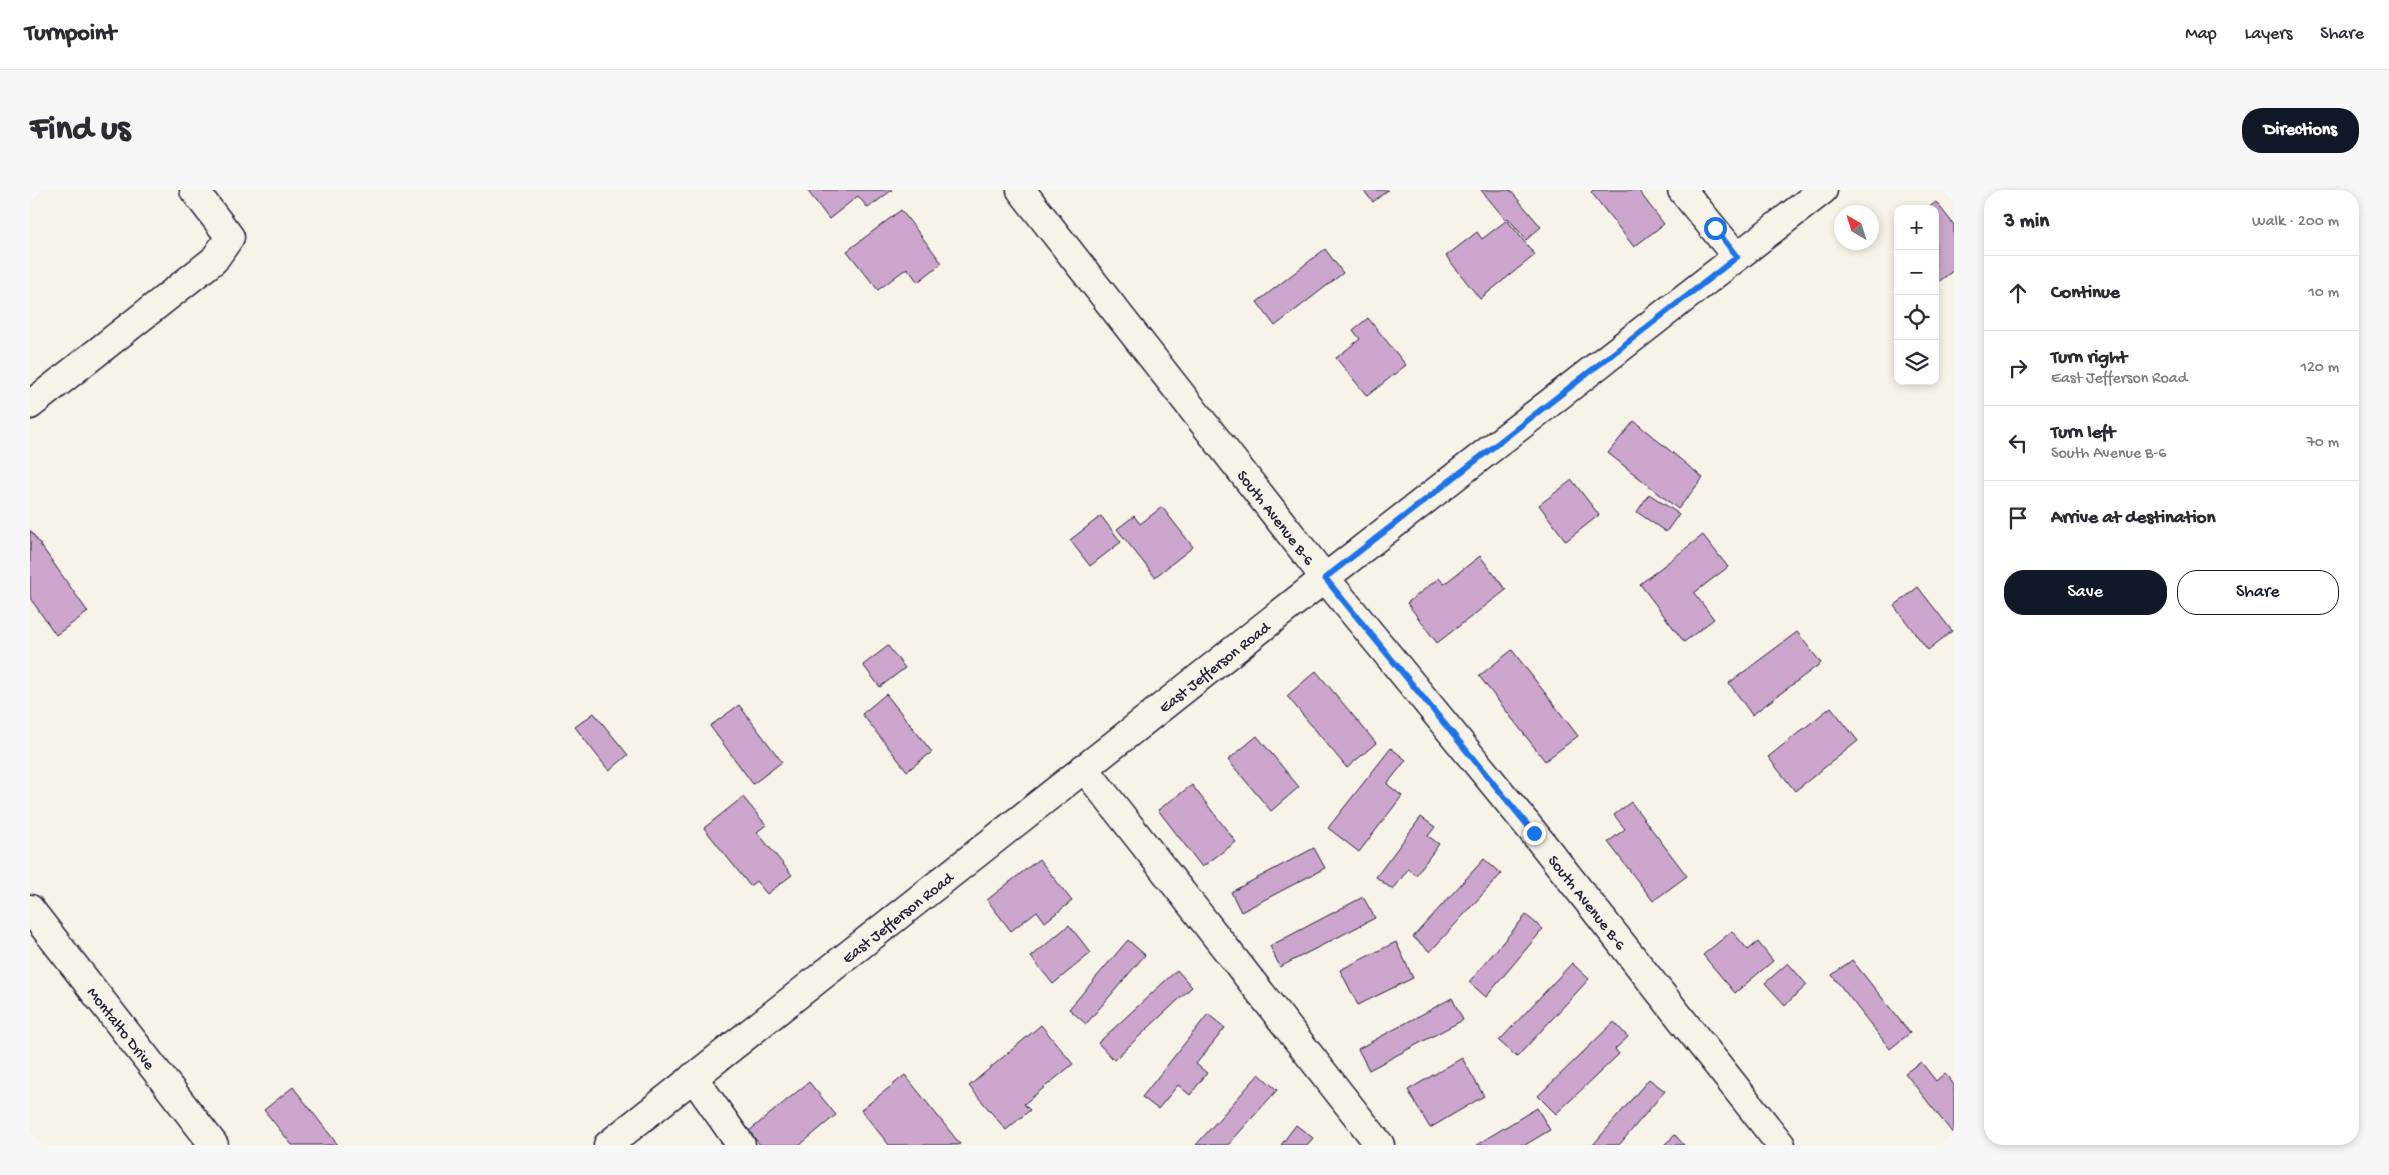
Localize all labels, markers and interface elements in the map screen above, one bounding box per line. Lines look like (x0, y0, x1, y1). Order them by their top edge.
text: Turnpoint (25, 20, 116, 49)
text: Map (2185, 24, 2217, 45)
text: Layers (2245, 24, 2292, 45)
text: Share (2320, 24, 2364, 45)
button: Directions (2242, 108, 2359, 153)
text: Find us (30, 110, 130, 151)
north arrow (1834, 205, 1879, 250)
map controls (1894, 205, 1939, 385)
button: + (1894, 205, 1939, 250)
text: 3 min (2004, 210, 2049, 235)
text: Walk · 200 m (2252, 213, 2339, 232)
route start (1704, 217, 1727, 240)
button: − (1894, 250, 1939, 295)
icon: ahead (2004, 279, 2032, 307)
text: Continue (2051, 282, 2120, 305)
text: 10 m (2308, 284, 2339, 303)
button: locate (1894, 295, 1939, 340)
button: layers (1894, 340, 1939, 385)
text: Turn right (2051, 347, 2127, 370)
icon: right (2004, 354, 2032, 382)
text: 120 m (2300, 359, 2339, 378)
text: East Jefferson Road (2051, 370, 2187, 389)
text: Turn left (2051, 422, 2115, 445)
icon: left (2004, 429, 2032, 457)
text: 70 m (2306, 434, 2339, 453)
text: South Avenue B-6 (2051, 445, 2166, 464)
street label: South Avenue B-6 (1231, 468, 1318, 571)
icon: arrive (2004, 504, 2032, 532)
text: Arrive at destination (2051, 507, 2215, 530)
button: Save (2004, 570, 2167, 615)
button: Share (2177, 570, 2339, 615)
street label: East Jefferson Road (1156, 618, 1276, 719)
route end (1523, 822, 1546, 845)
street label: South Avenue B-6 (1542, 853, 1629, 956)
street label: East Jefferson Road (840, 869, 959, 969)
street label: Montalto Drive (81, 984, 158, 1075)

